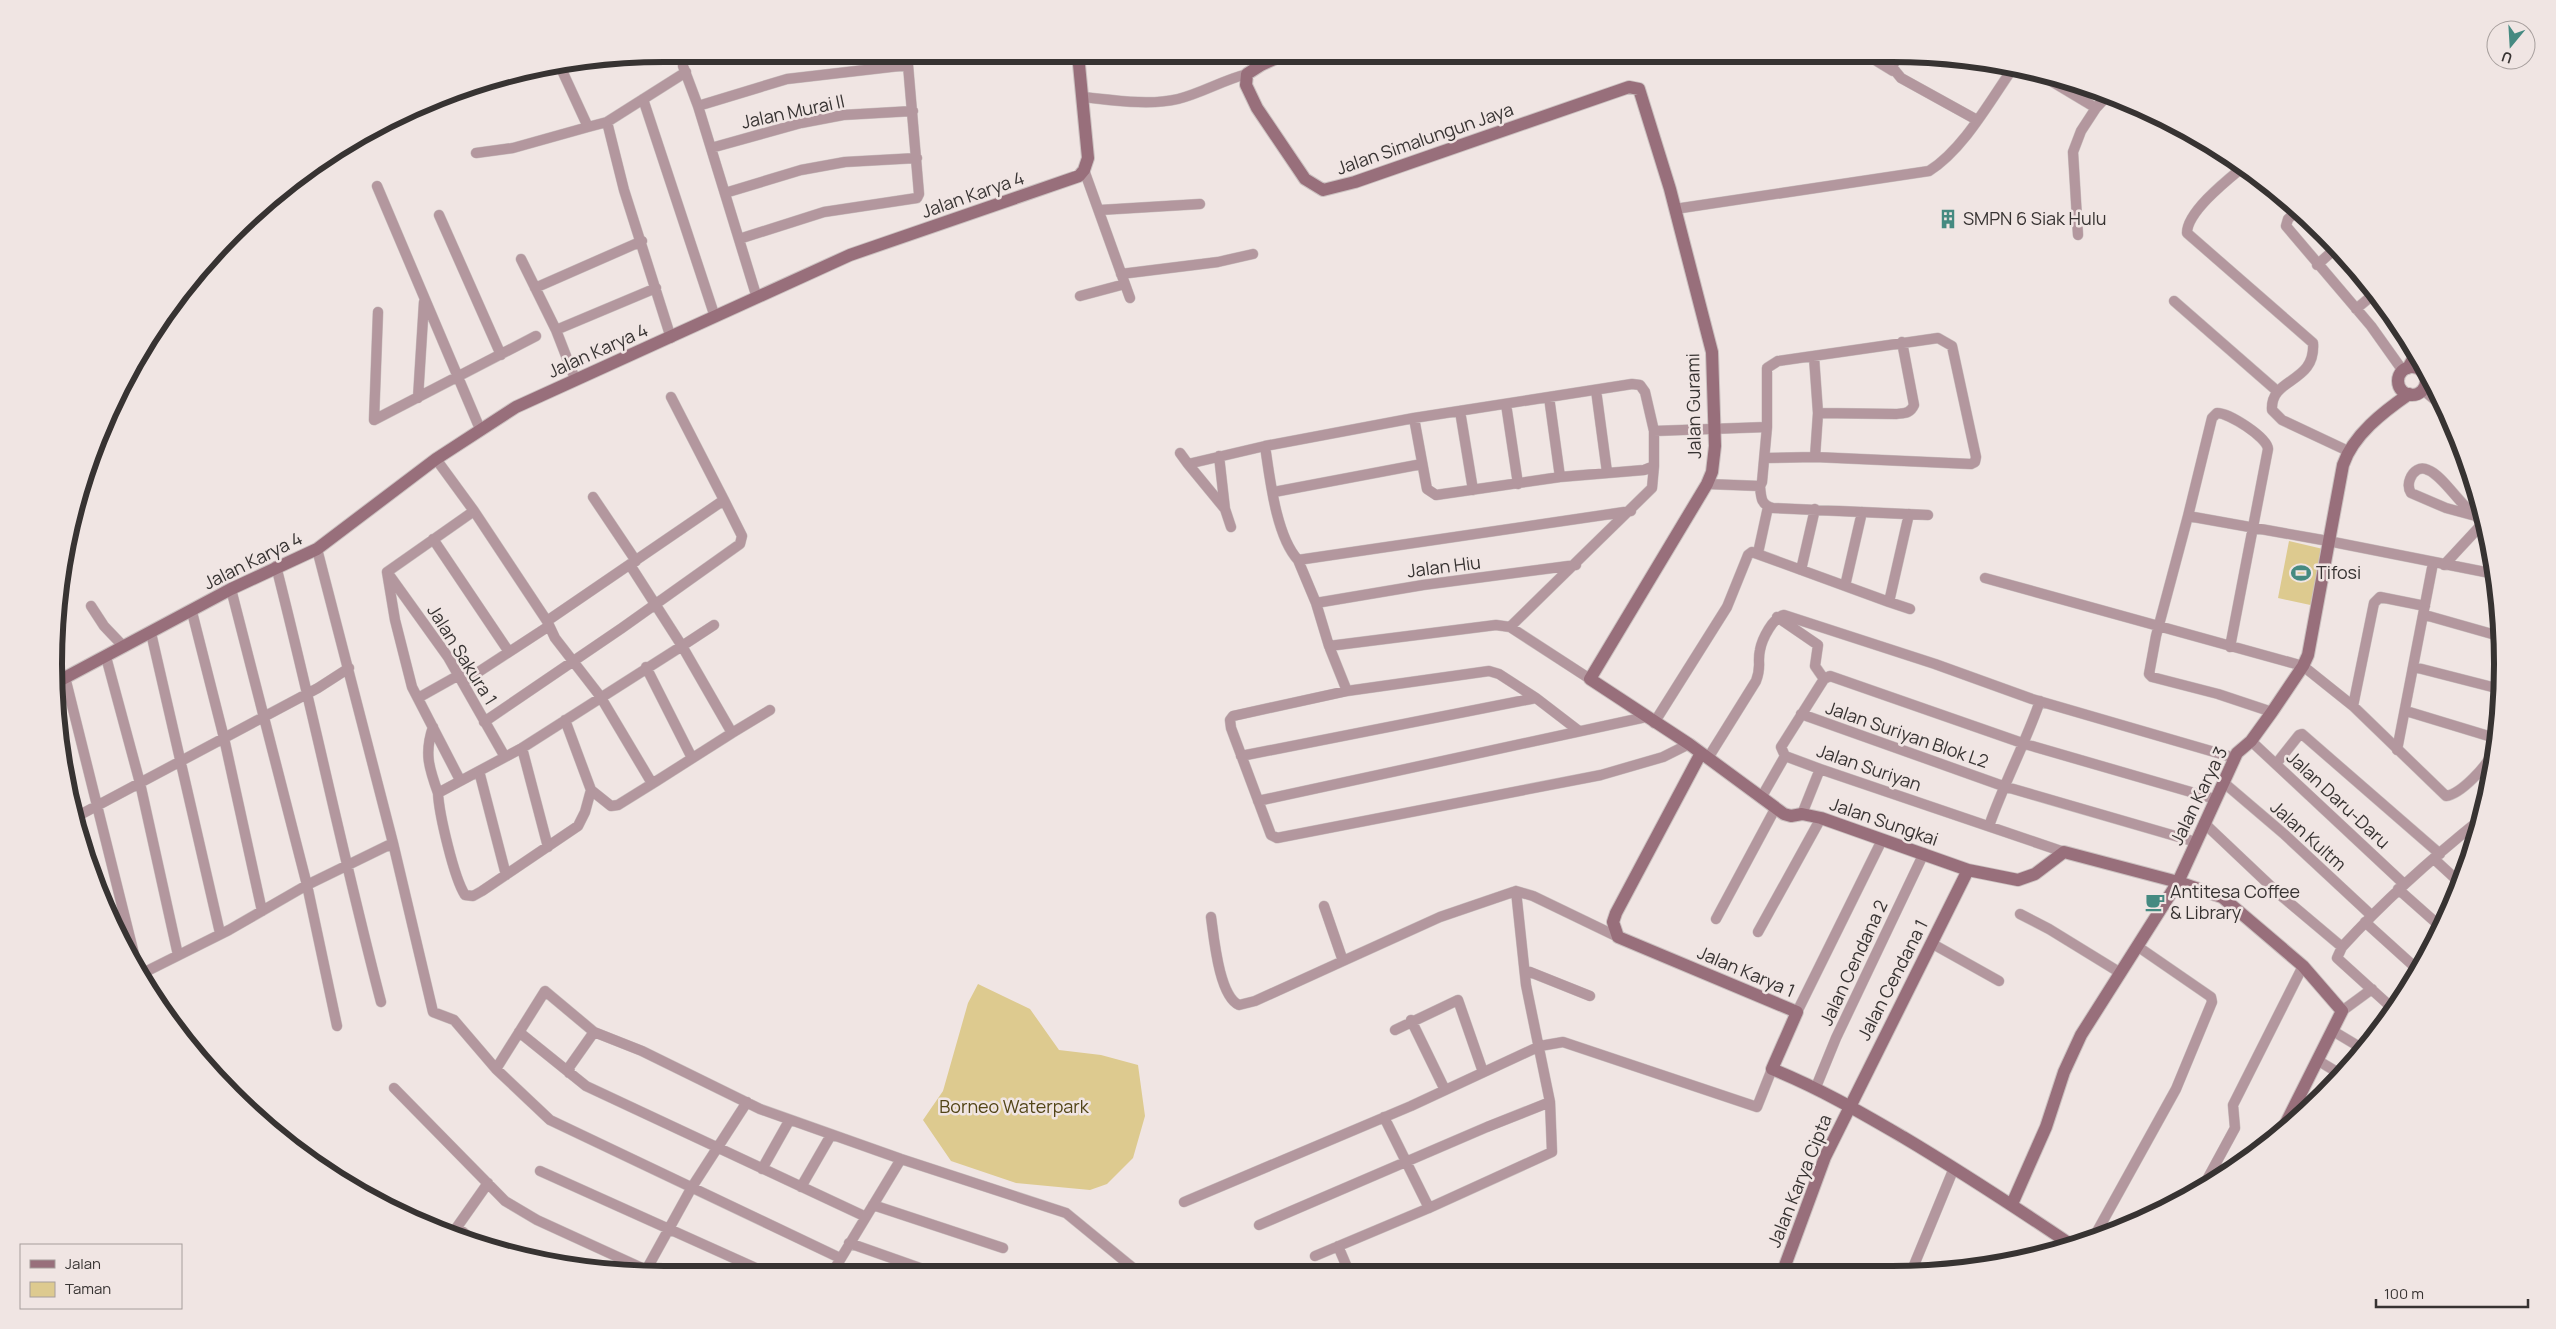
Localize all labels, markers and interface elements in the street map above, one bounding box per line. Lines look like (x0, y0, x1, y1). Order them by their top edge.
north arrow (2486, 20, 2536, 70)
text: U (2499, 47, 2515, 68)
street label: Jalan Murai II (739, 88, 847, 134)
street label: Jalan Simalungun Jaya (1333, 96, 1516, 180)
street label: Jalan Karya 4 (918, 165, 1027, 223)
place label: SMPN 6 Siak Hulu (1963, 206, 2107, 230)
building icon: SMPN 6 Siak Hulu (1937, 208, 1959, 230)
street label: Jalan Karya 4 (544, 317, 651, 383)
street label: Jalan Gurami (1680, 353, 1706, 459)
street label: Jalan Karya 4 (199, 526, 306, 594)
street label: Jalan Hiu (1406, 550, 1482, 582)
place label: Tifosi (2316, 560, 2361, 584)
sports icon: Tifosi (2290, 562, 2312, 584)
street label: Jalan Sakura 1 (422, 600, 503, 709)
street label: Jalan Suriyan Blok L2 (1823, 697, 1991, 773)
street label: Jalan Suriyan (1814, 740, 1924, 796)
street label: Jalan Karya 3 (2164, 742, 2232, 849)
street label: Jalan Daru-Daru (2282, 745, 2395, 853)
street label: Jalan Sungkai (1827, 791, 1942, 851)
street label: Jalan Kultm (2266, 795, 2352, 876)
place label: Antitesa Coffee & Library (2170, 879, 2300, 924)
cafe icon: Antitesa Coffee & Library (2144, 891, 2166, 913)
street label: Jalan Cendana 2 (1814, 896, 1893, 1029)
street label: Jalan Cendana 1 (1851, 915, 1933, 1044)
street label: Jalan Karya 1 (1694, 940, 1799, 1002)
park label: Borneo Waterpark (939, 1094, 1090, 1118)
street label: Jalan Karya Cipta (1761, 1110, 1837, 1251)
legend (20, 1244, 182, 1309)
text: Jalan (65, 1253, 101, 1274)
scale bar (2376, 1276, 2528, 1308)
text: Taman (65, 1278, 111, 1299)
text: 100 m (2384, 1283, 2424, 1304)

